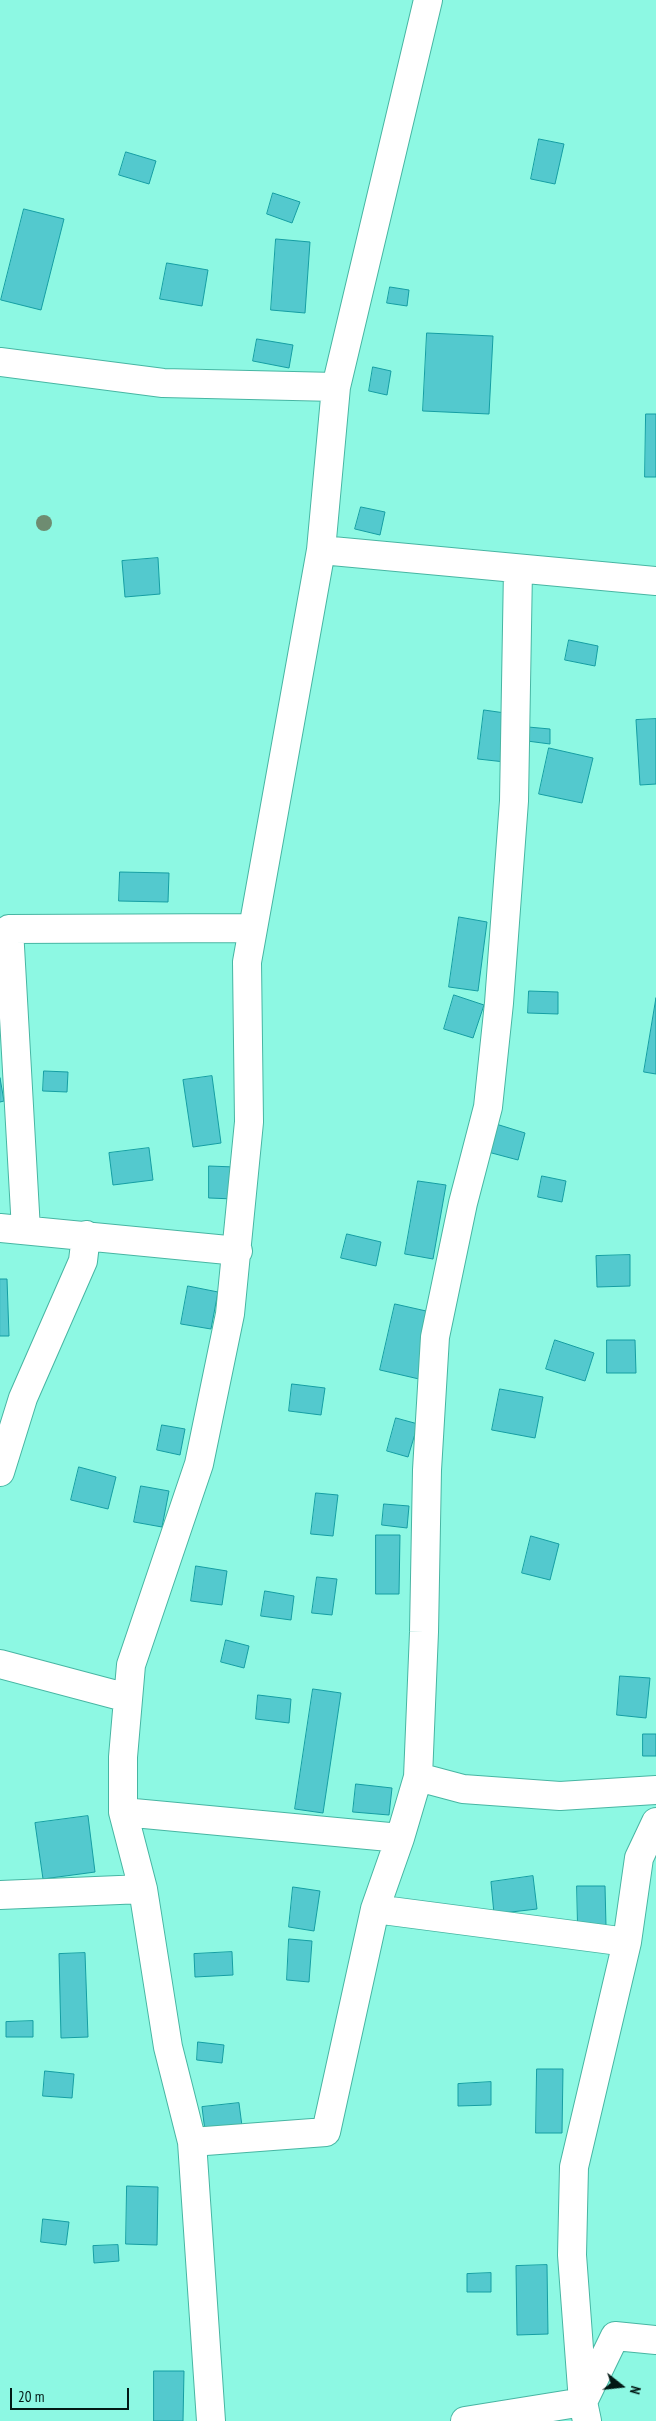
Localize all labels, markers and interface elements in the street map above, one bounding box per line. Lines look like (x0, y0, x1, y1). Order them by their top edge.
north arrow (596, 2361, 646, 2411)
scale bar (12, 2378, 131, 2410)
text: N (626, 2384, 645, 2396)
text: 20 m (18, 2387, 44, 2406)

